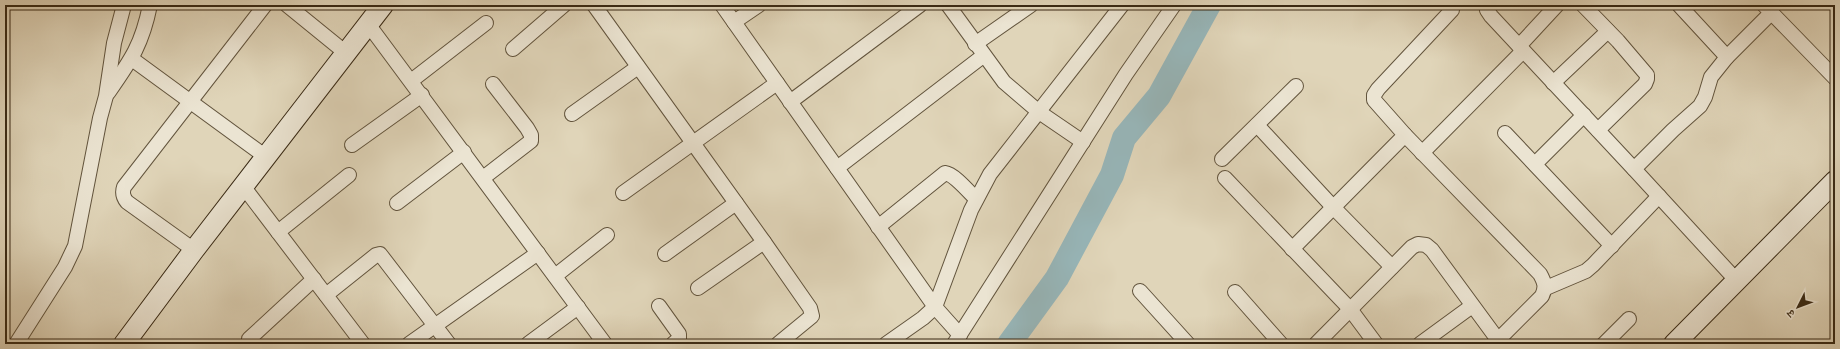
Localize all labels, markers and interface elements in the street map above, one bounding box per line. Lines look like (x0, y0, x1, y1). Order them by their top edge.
north arrow (1778, 287, 1818, 327)
text: उ (1783, 305, 1799, 321)

